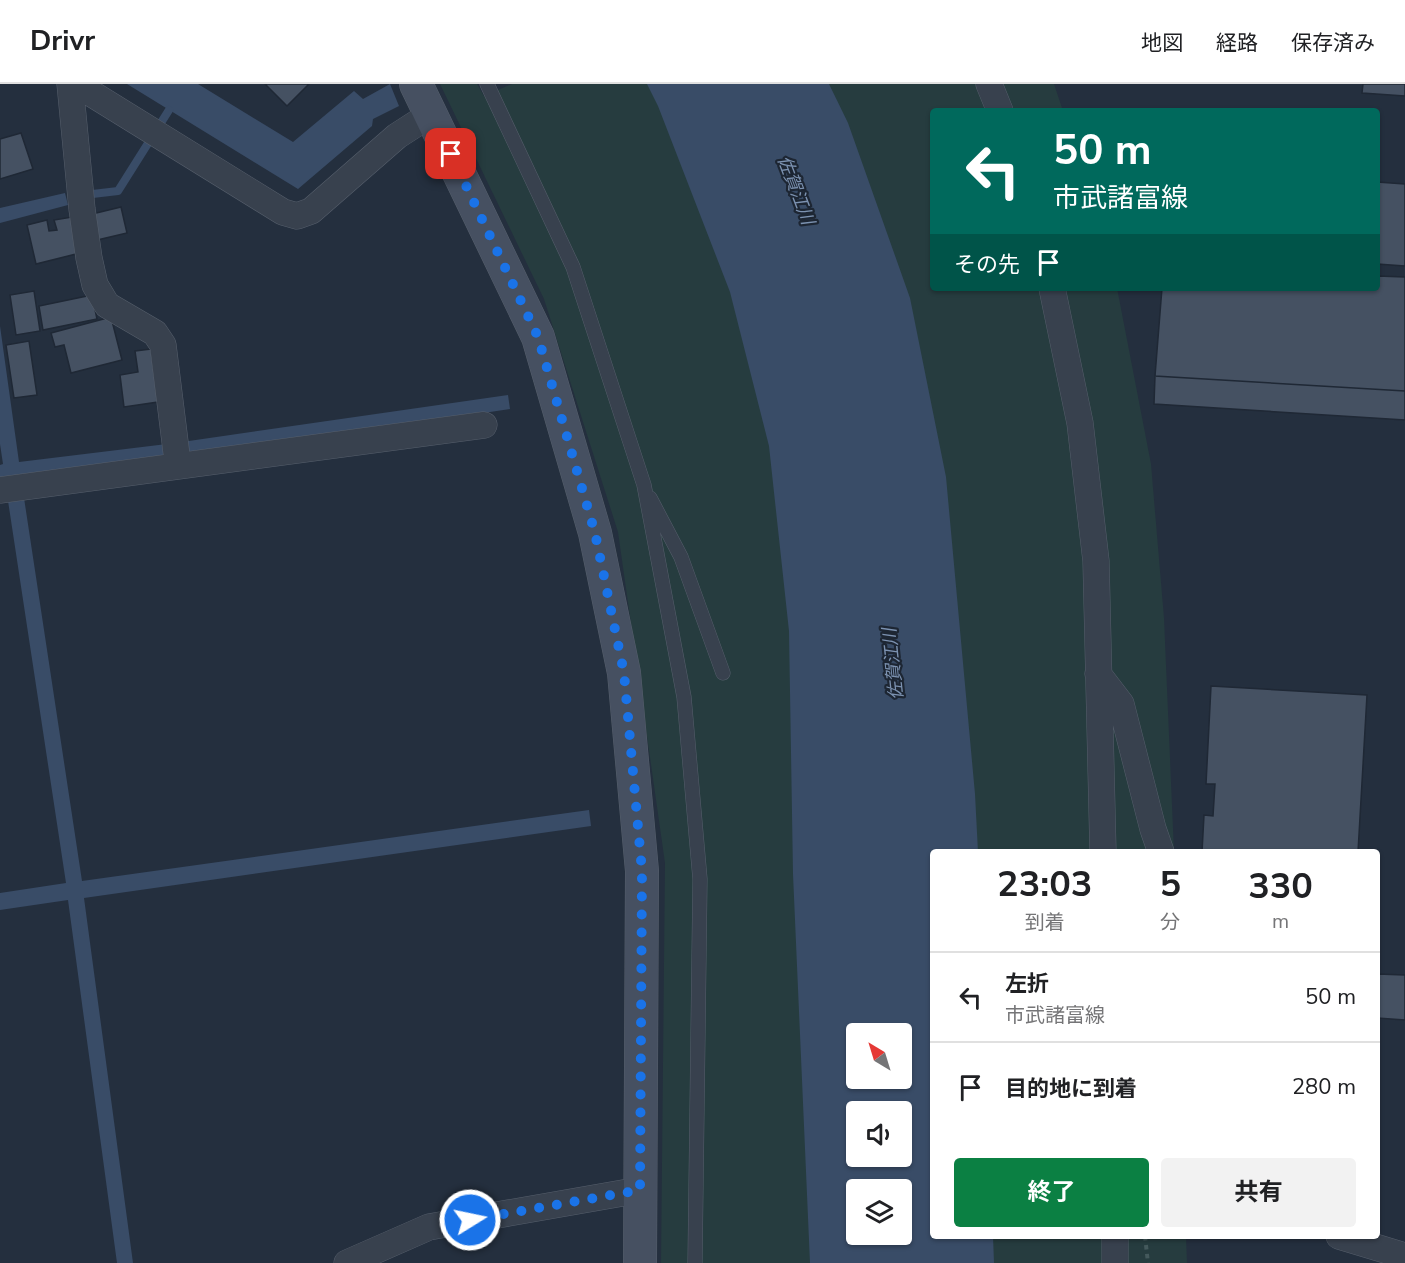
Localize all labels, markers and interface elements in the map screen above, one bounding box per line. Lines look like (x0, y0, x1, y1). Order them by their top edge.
text: Drivr (30, 22, 95, 60)
text: 地図 (1141, 29, 1183, 57)
text: 経路 (1216, 29, 1258, 57)
text: 保存済み (1291, 29, 1375, 57)
text: 50 m (1053, 122, 1152, 179)
pin (425, 128, 476, 179)
icon: left (954, 132, 1032, 210)
icon: arrive (434, 137, 467, 170)
water label: 佐賀江川 (772, 152, 821, 230)
text: 市武諸富線 (1053, 180, 1188, 217)
icon: arrive (1032, 246, 1065, 279)
text: その先 (954, 250, 1020, 280)
water label: 佐賀江川 (877, 625, 909, 701)
text: 23:03 (997, 860, 1092, 909)
text: 5 (1159, 860, 1181, 909)
text: 330 (1248, 862, 1313, 911)
text: m (1272, 908, 1289, 935)
text: 到着 (1025, 909, 1065, 936)
text: 分 (1160, 909, 1180, 936)
text: 左折 (1005, 969, 1049, 999)
icon: left (954, 981, 987, 1014)
text: 50 m (1305, 982, 1356, 1012)
text: 市武諸富線 (1005, 1002, 1105, 1029)
north arrow (846, 1023, 912, 1089)
map controls (846, 1023, 912, 1245)
icon: arrive (954, 1071, 987, 1104)
text: 280 m (1292, 1072, 1356, 1102)
text: 目的地に到着 (1005, 1074, 1137, 1104)
button: sound (846, 1101, 912, 1167)
button: 終了 (954, 1158, 1149, 1227)
button: 共有 (1161, 1158, 1356, 1227)
button: layers (846, 1179, 912, 1245)
position arrow (438, 1188, 502, 1252)

